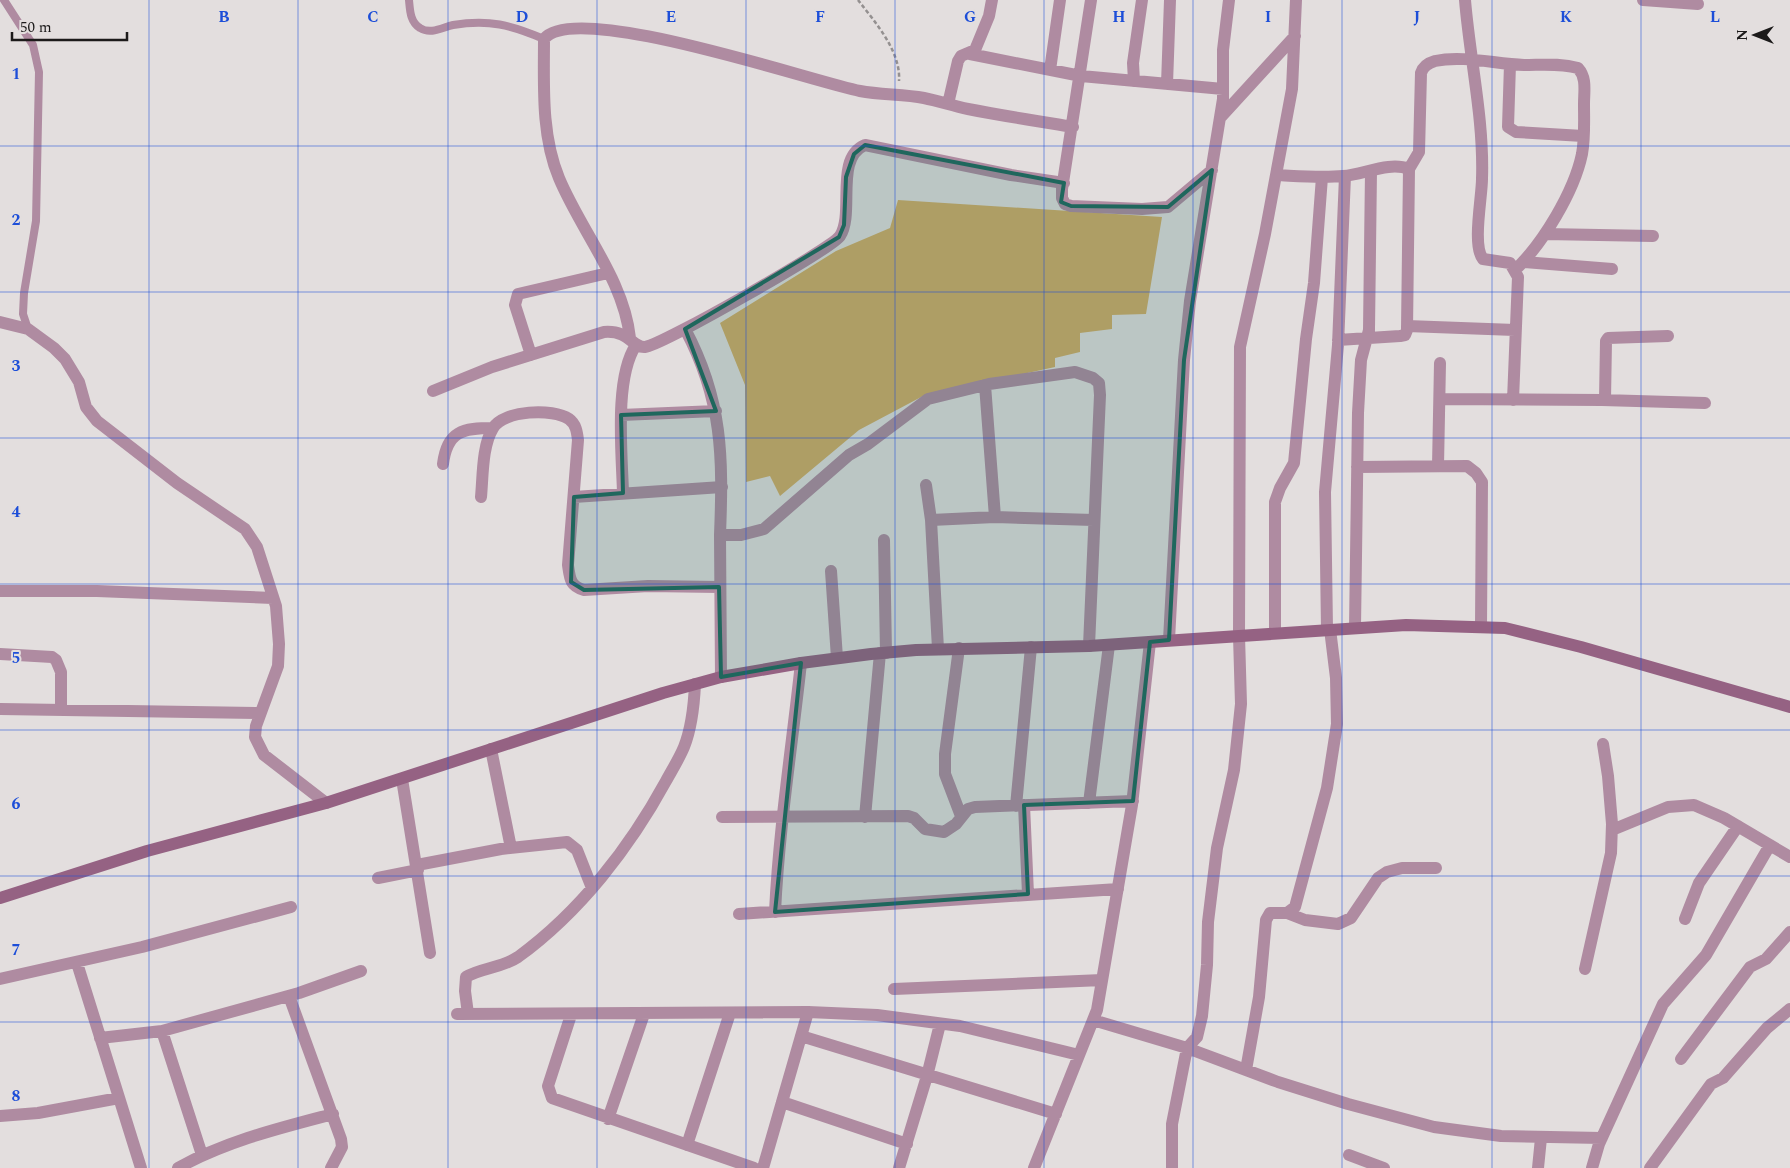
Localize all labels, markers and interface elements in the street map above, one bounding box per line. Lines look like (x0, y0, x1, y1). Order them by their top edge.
text: B (218, 5, 230, 29)
text: C (367, 5, 379, 29)
text: D (516, 5, 529, 29)
text: E (666, 5, 676, 29)
text: F (815, 5, 825, 29)
text: G (964, 5, 976, 29)
text: H (1112, 5, 1126, 29)
text: I (1265, 5, 1271, 29)
text: J (1414, 5, 1421, 29)
text: K (1560, 5, 1573, 29)
text: L (1710, 5, 1720, 29)
scale bar (12, 10, 128, 42)
north arrow (1730, 10, 1780, 60)
text: 50 m (20, 16, 52, 39)
text: N (1732, 29, 1753, 41)
text: 1 (12, 62, 20, 86)
text: 2 (12, 208, 21, 232)
text: 3 (12, 354, 21, 378)
text: 4 (12, 500, 21, 524)
text: 5 (12, 646, 20, 670)
text: 6 (12, 792, 21, 816)
text: 7 (12, 938, 21, 962)
text: 8 (12, 1084, 21, 1108)

